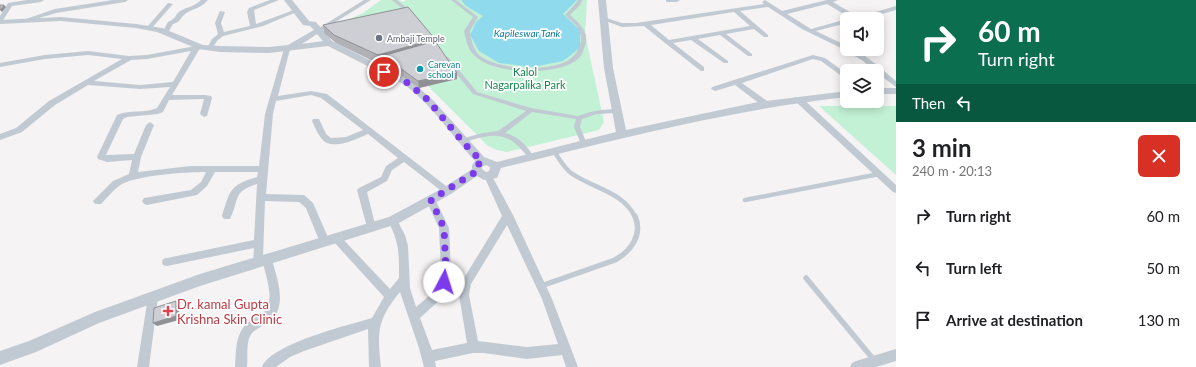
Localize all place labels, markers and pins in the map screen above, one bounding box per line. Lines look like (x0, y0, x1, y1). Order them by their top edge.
marker: Ambaji Temple (374, 33, 384, 43)
place label: Ambaji Temple (387, 33, 445, 44)
pin (367, 55, 401, 89)
place label: Carevan school (428, 59, 460, 80)
marker: Carevan school (415, 64, 425, 74)
place label: Dr. kamal Gupta Krishna Skin Clinic (177, 296, 282, 327)
marker: Dr. kamal Gupta Krishna Skin Clinic (162, 305, 174, 317)

